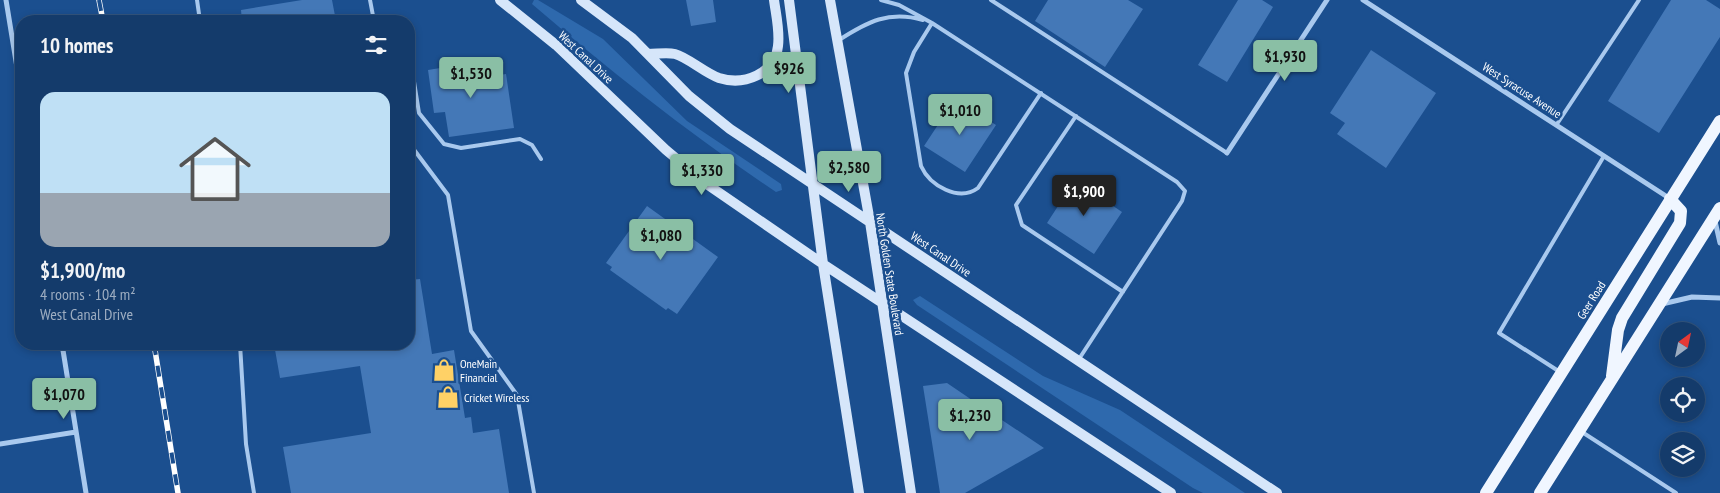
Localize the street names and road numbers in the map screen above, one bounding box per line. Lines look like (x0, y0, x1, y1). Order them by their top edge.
street label: West Canal Drive (555, 28, 617, 86)
street label: West Syracuse Avenue (1480, 59, 1564, 121)
street label: North Golden State Boulevard (873, 212, 907, 336)
street label: West Canal Drive (908, 228, 974, 280)
street label: Geer Road (1574, 278, 1608, 322)

